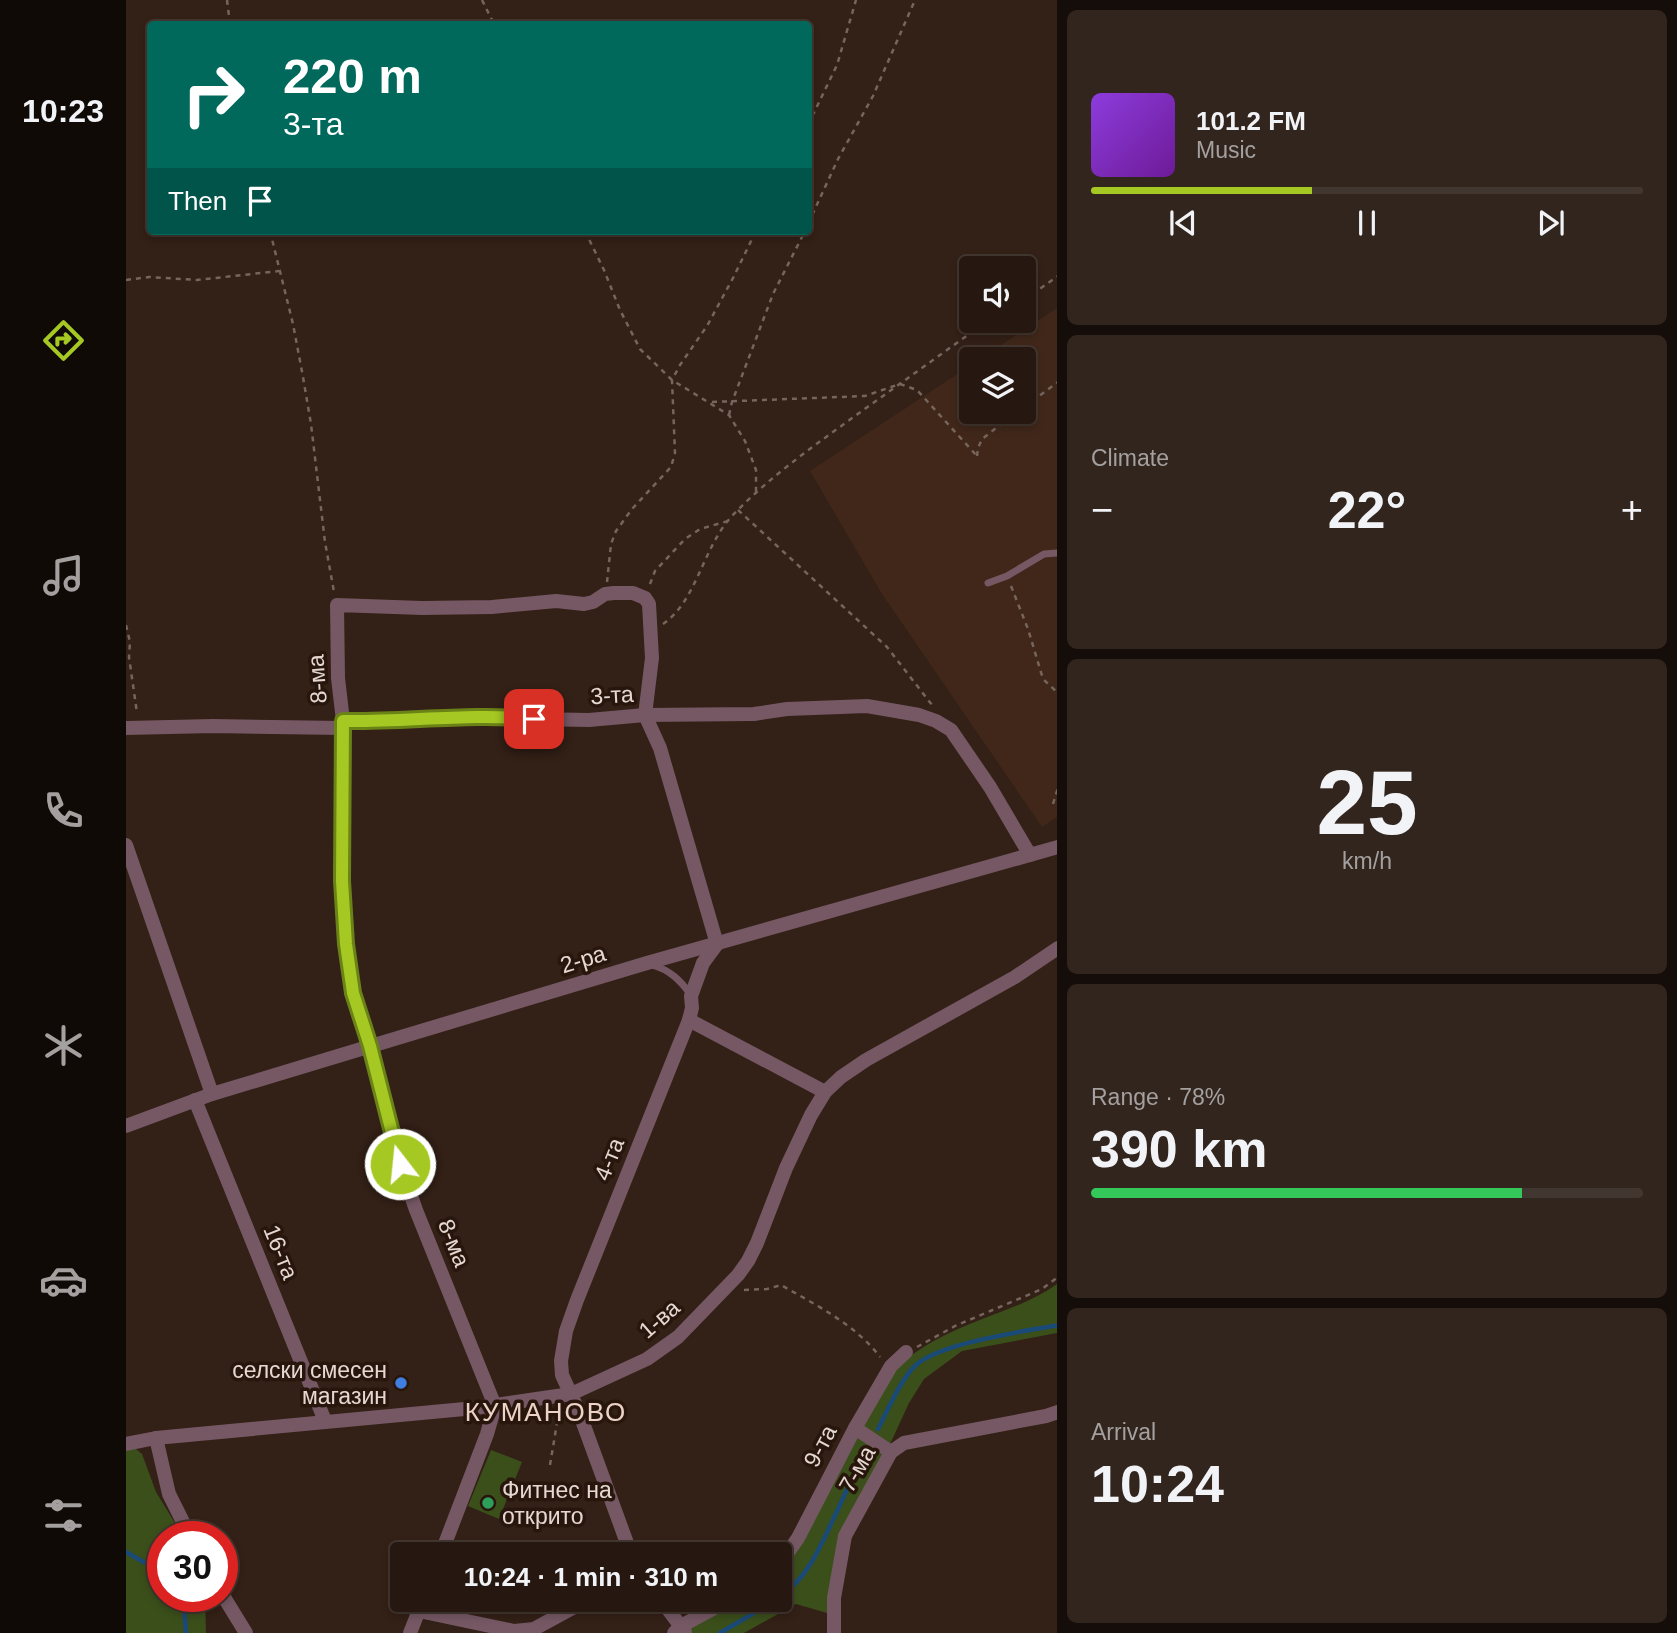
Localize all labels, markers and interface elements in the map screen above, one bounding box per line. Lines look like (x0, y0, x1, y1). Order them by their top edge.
icon: right (168, 49, 259, 140)
text: 220 m (283, 49, 422, 103)
text: 10:23 (22, 93, 104, 129)
text: 3-та (283, 106, 344, 142)
text: 101.2 FM (1196, 106, 1306, 136)
text: Music (1196, 137, 1256, 163)
icon: arrive (241, 182, 279, 220)
text: Then (168, 186, 227, 216)
icon: previous (1164, 204, 1202, 242)
icon: pause (1348, 204, 1386, 242)
icon: next (1532, 204, 1570, 242)
map controls (959, 256, 1036, 424)
button: sound (959, 256, 1036, 333)
icon: directions (39, 316, 88, 365)
button: layers (959, 347, 1036, 424)
text: Climate (1091, 445, 1169, 471)
text: 22° (1328, 481, 1406, 539)
text: − (1091, 489, 1113, 531)
text: + (1621, 489, 1643, 531)
icon: music (39, 551, 88, 600)
street label: 8-ма (302, 653, 332, 704)
street label: 3-та (590, 681, 635, 709)
pin (504, 689, 564, 749)
icon: arrive (515, 700, 553, 738)
text: 25 (1316, 752, 1418, 853)
icon: phone (39, 786, 88, 835)
text: km/h (1342, 848, 1392, 874)
street label: 2-ра (557, 940, 609, 978)
icon: climate (39, 1021, 88, 1070)
text: Range · 78% (1091, 1084, 1225, 1110)
text: 390 km (1091, 1120, 1267, 1178)
position arrow (363, 1127, 437, 1201)
street label: 4-та (589, 1134, 629, 1184)
street label: 8-ма (433, 1215, 475, 1271)
street label: 16-та (258, 1221, 304, 1283)
icon: car (39, 1256, 88, 1305)
street label: 1-ва (633, 1294, 685, 1344)
place label: селски смесен магазин (232, 1357, 387, 1409)
marker: селски смесен магазин (393, 1375, 409, 1391)
district label: КУМАНОВО (465, 1397, 627, 1427)
text: Arrival (1091, 1419, 1156, 1445)
street label: 9-та (798, 1421, 842, 1471)
street label: 7-ма (833, 1441, 881, 1497)
text: 10:24 (1091, 1455, 1224, 1513)
place label: Фитнес на открито (502, 1477, 612, 1529)
icon: filters (39, 1491, 88, 1540)
marker: Фитнес на открито (480, 1495, 496, 1511)
speed limit sign: 30 (147, 1521, 238, 1612)
text: 10:24 · 1 min · 310 m (464, 1562, 718, 1592)

